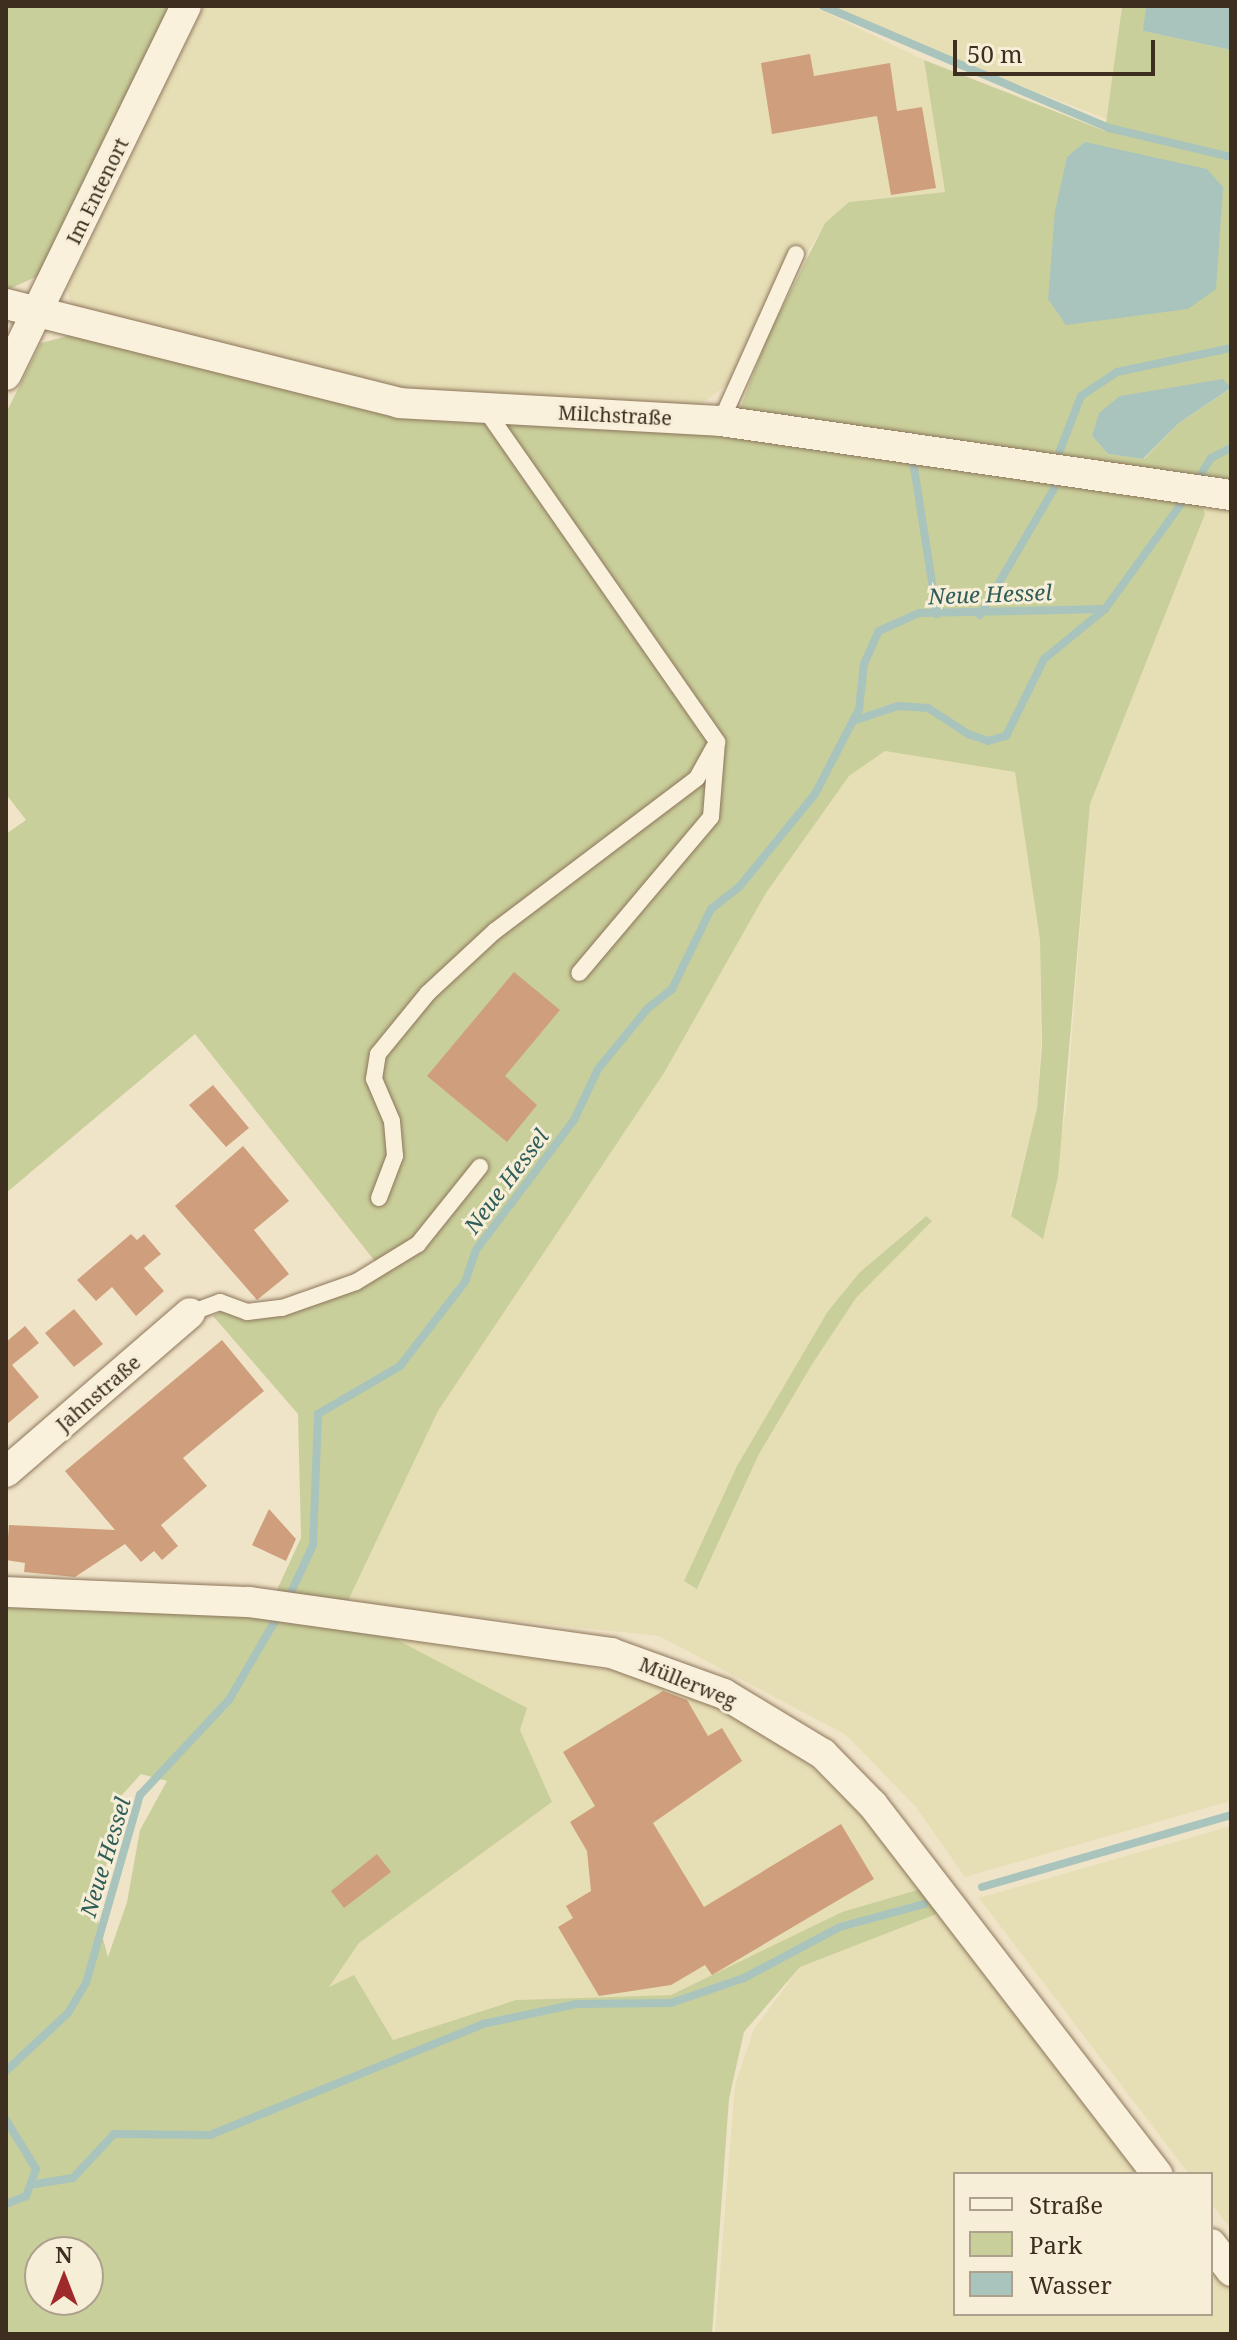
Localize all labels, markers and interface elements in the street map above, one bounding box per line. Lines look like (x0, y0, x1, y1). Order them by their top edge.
scale bar (957, 24, 1159, 74)
text: 50 m (967, 37, 1023, 70)
street label: Im Entenort (61, 134, 133, 248)
street label: Milchstraße (558, 400, 672, 430)
water label: Neue Hessel (928, 579, 1052, 609)
water label: Neue Hessel (458, 1124, 554, 1238)
street label: Jahnstraße (51, 1350, 145, 1436)
street label: Müllerweg (636, 1652, 740, 1712)
water label: Neue Hessel (74, 1794, 136, 1920)
legend (953, 2172, 1213, 2316)
text: Straße (1029, 2188, 1103, 2221)
text: Park (1029, 2228, 1082, 2261)
north arrow (24, 2236, 104, 2316)
text: N (55, 2239, 73, 2269)
text: Wasser (1029, 2268, 1112, 2301)

